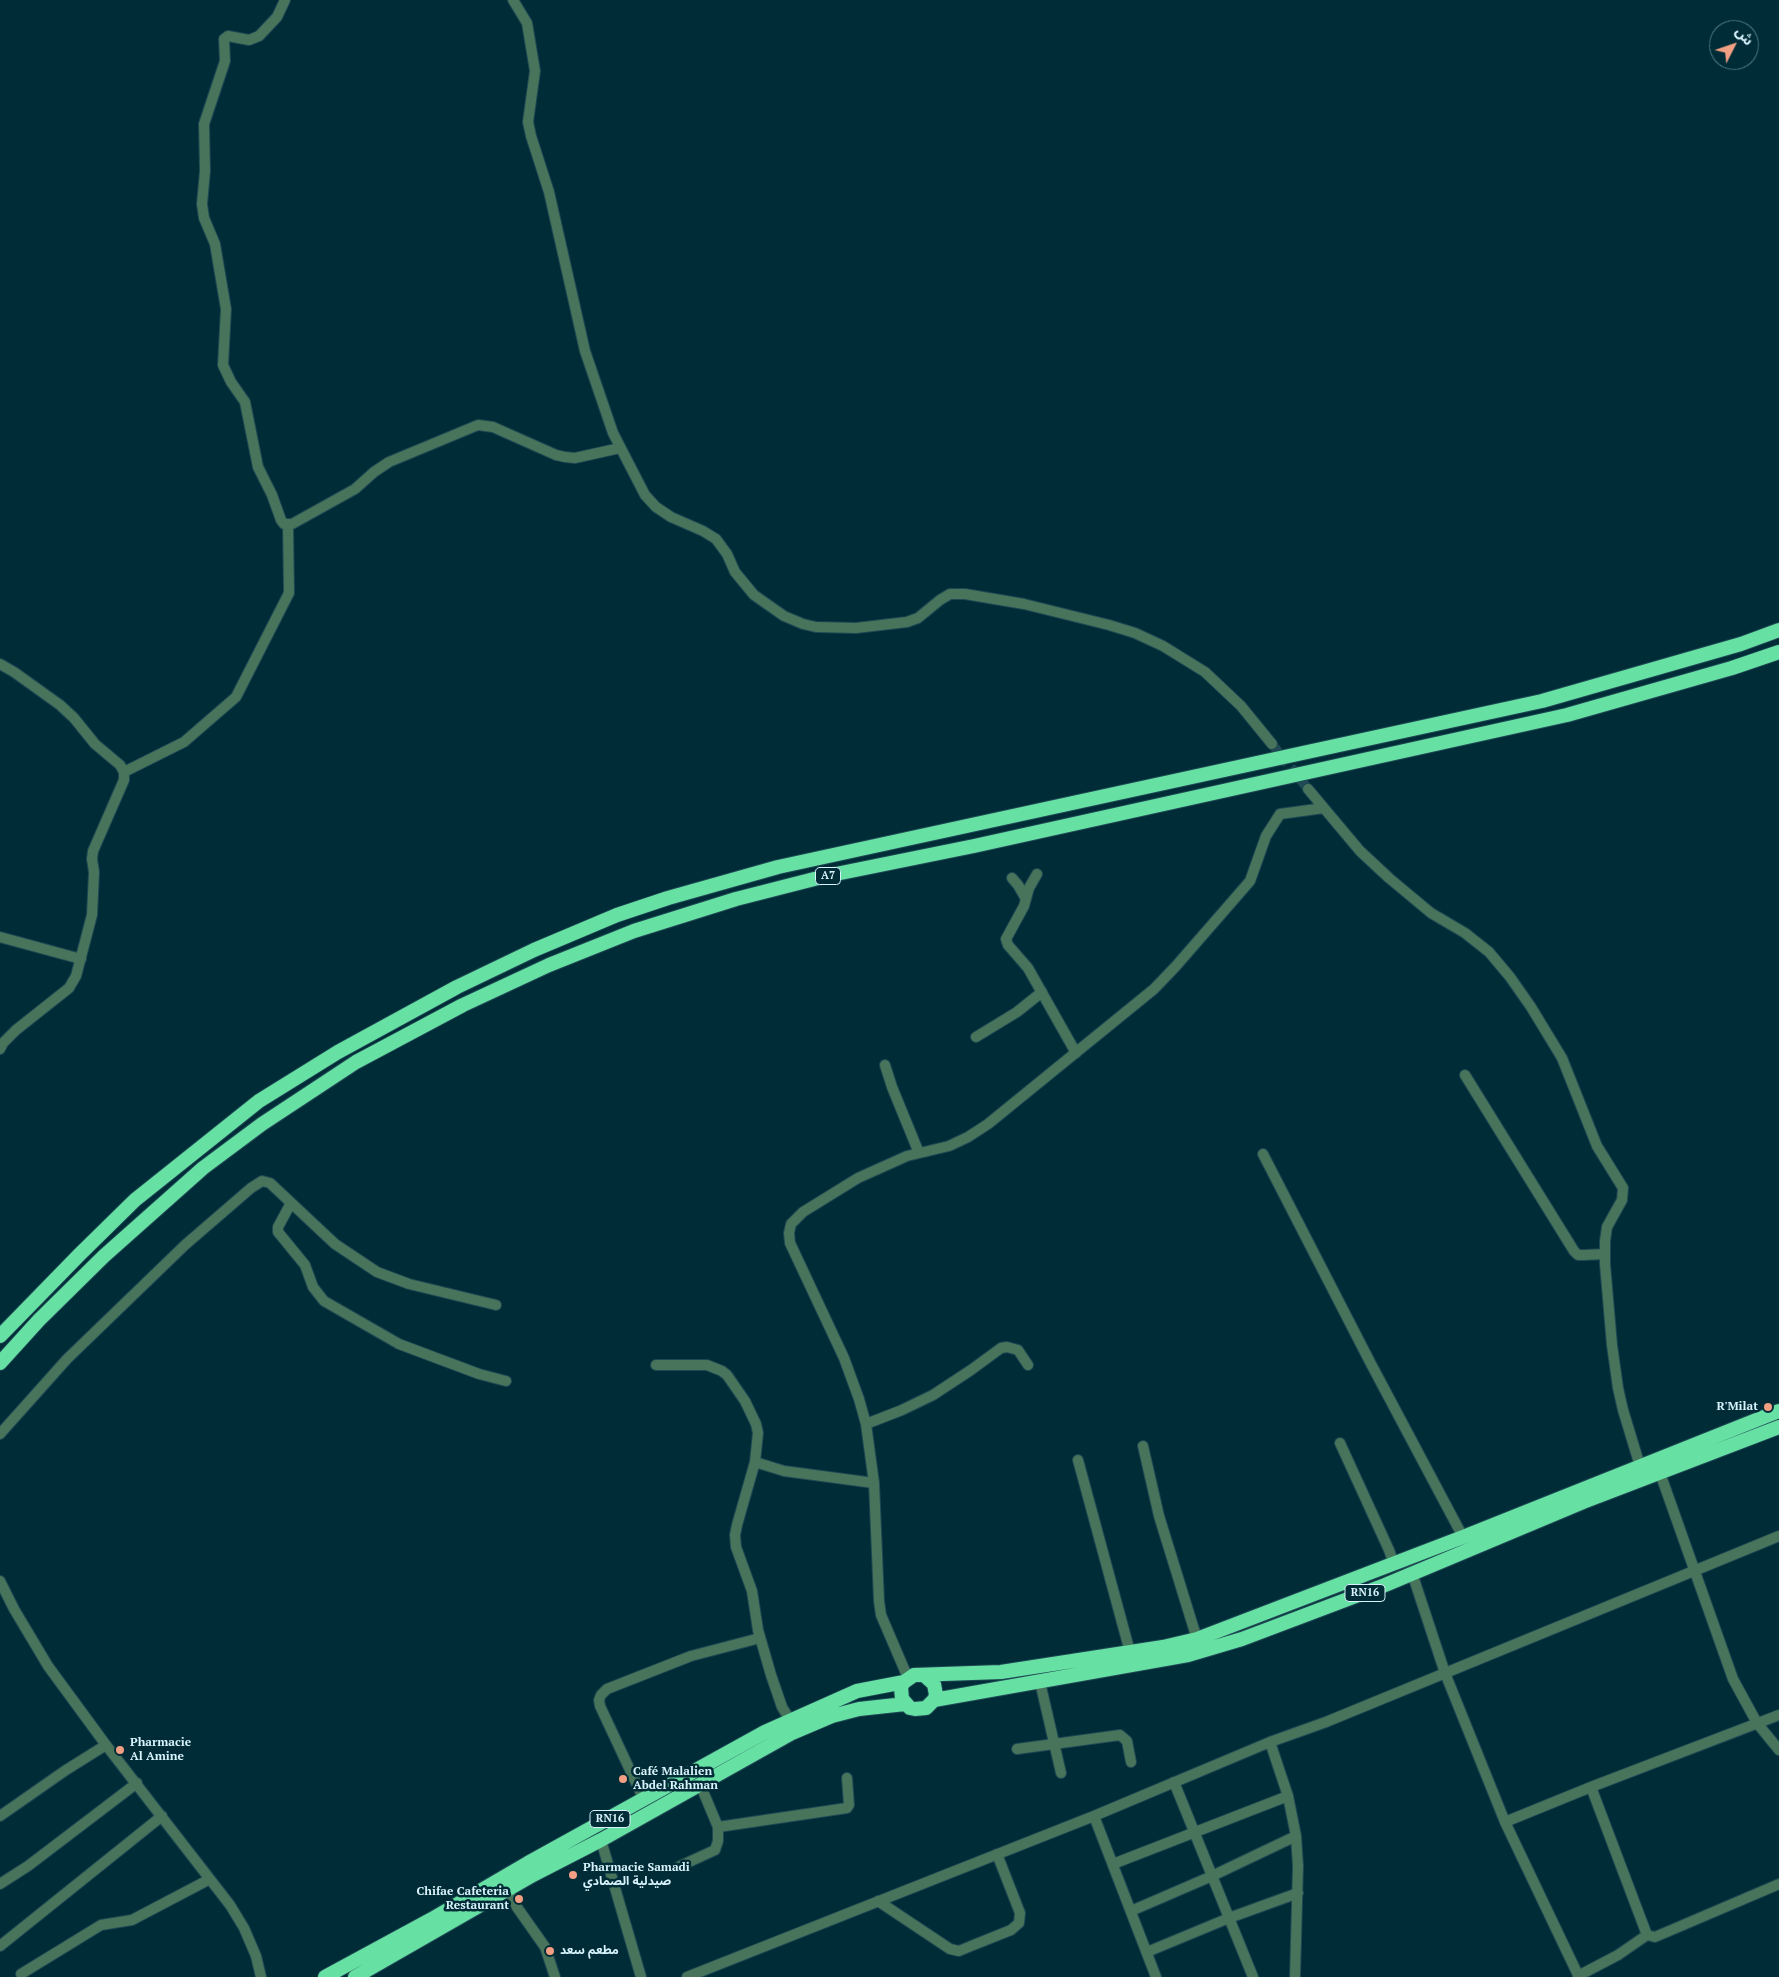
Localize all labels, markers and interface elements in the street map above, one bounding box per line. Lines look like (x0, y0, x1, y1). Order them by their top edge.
north arrow (1709, 20, 1759, 70)
text: ش (1731, 22, 1758, 49)
road number: A7 (816, 868, 840, 884)
place label: R'Milat (1716, 1400, 1758, 1414)
marker: R'Milat (1762, 1401, 1774, 1413)
road number: RN16 (1345, 1585, 1385, 1602)
place label: Pharmacie Al Amine (130, 1736, 191, 1764)
marker: Pharmacie Al Amine (114, 1744, 126, 1756)
place label: Café Malalien Abdel Rahman (633, 1765, 718, 1793)
marker: Café Malalien Abdel Rahman (617, 1773, 629, 1785)
road number: RN16 (590, 1810, 630, 1828)
place label: Pharmacie Samadi صيدلية الصمادي (583, 1861, 690, 1889)
marker: Pharmacie Samadi صيدلية الصمادي (567, 1869, 579, 1881)
place label: Chifae Cafeteria Restaurant (416, 1885, 509, 1913)
marker: Chifae Cafeteria Restaurant (513, 1893, 525, 1905)
place label: مطعم سعد (560, 1944, 619, 1958)
marker: مطعم سعد (544, 1945, 556, 1957)

